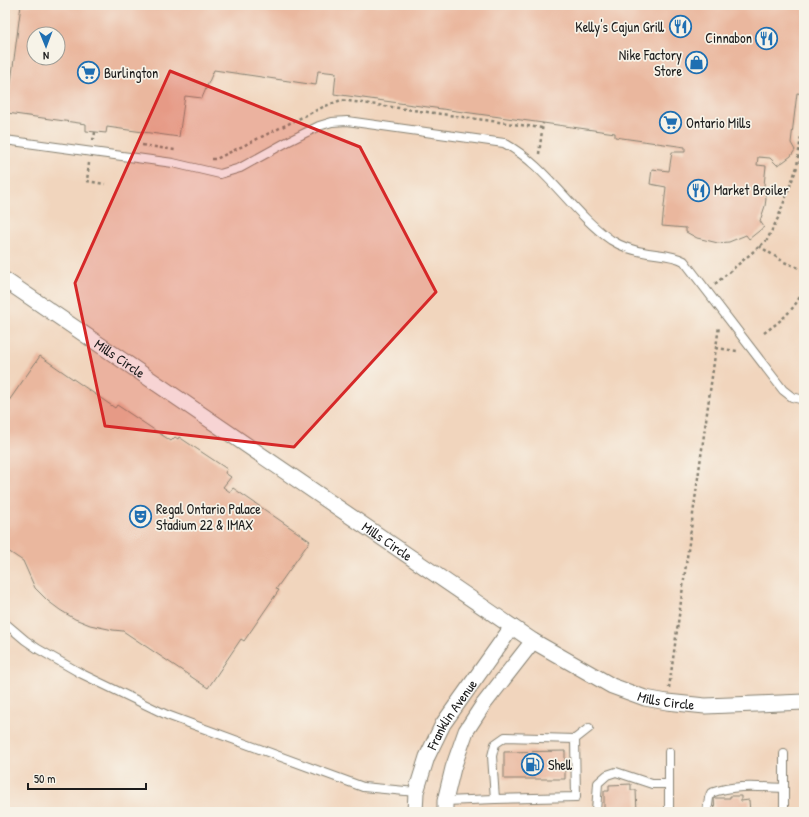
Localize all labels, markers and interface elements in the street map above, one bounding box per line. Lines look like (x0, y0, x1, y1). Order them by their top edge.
restaurant icon: Kelly's Cajun Grill (667, 14, 693, 40)
place label: Kelly's Cajun Grill (575, 17, 665, 37)
restaurant icon: Cinnabon (754, 25, 780, 51)
north arrow (26, 26, 66, 66)
place label: Cinnabon (705, 28, 752, 47)
place label: Nike Factory Store (619, 45, 682, 80)
text: N (43, 49, 49, 63)
shop icon: Nike Factory Store (684, 50, 710, 76)
supermarket icon: Burlington (76, 60, 102, 86)
place label: Burlington (104, 63, 158, 83)
supermarket icon: Ontario Mills (658, 110, 684, 136)
place label: Ontario Mills (686, 113, 751, 132)
restaurant icon: Market Broiler (686, 177, 712, 203)
place label: Market Broiler (714, 180, 789, 199)
street label: Mills Circle (91, 334, 149, 382)
place label: Regal Ontario Palace Stadium 22 & IMAX (156, 499, 261, 534)
theatre icon: Regal Ontario Palace Stadium 22 & IMAX (127, 504, 153, 530)
street label: Mills Circle (359, 517, 417, 565)
street label: Franklin Avenue (422, 675, 481, 754)
street label: Mills Circle (635, 686, 696, 714)
fuel station icon: Shell (519, 752, 545, 778)
place label: Shell (548, 755, 573, 774)
scale bar (28, 765, 146, 791)
text: 50 m (34, 770, 55, 787)

